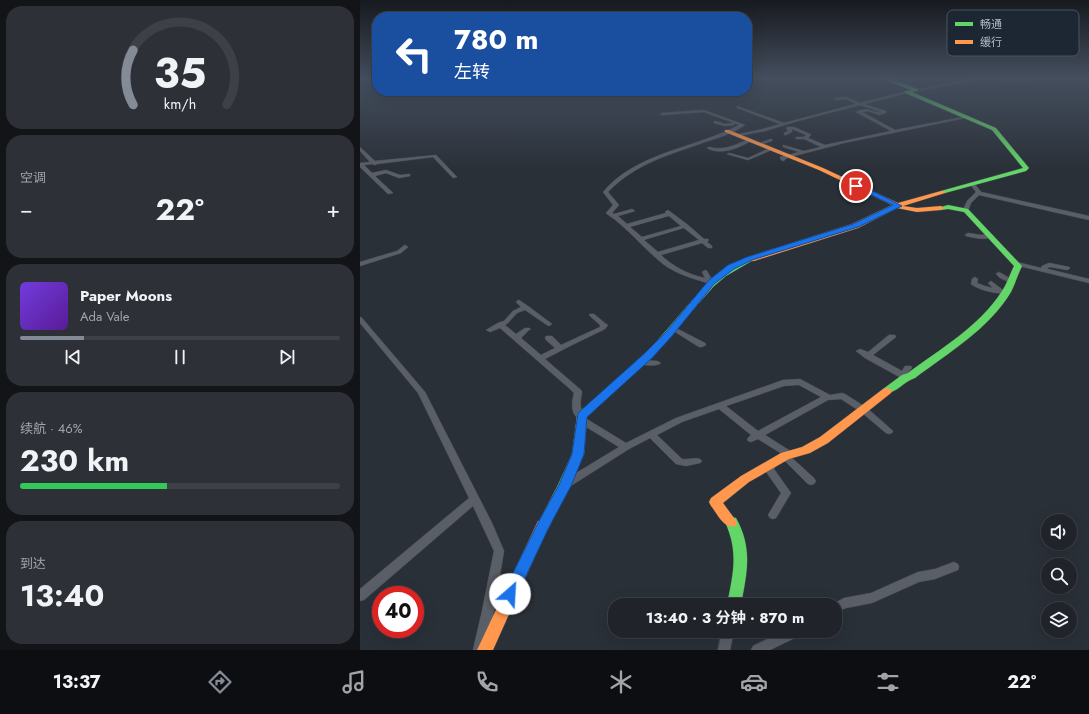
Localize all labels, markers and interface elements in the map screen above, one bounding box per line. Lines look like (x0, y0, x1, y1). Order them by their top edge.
legend (947, 10, 1079, 56)
text: 畅通 (980, 16, 1002, 32)
text: 780 m (454, 19, 538, 60)
icon: left (388, 28, 440, 80)
text: 缓行 (980, 34, 1002, 50)
text: 35 (154, 43, 206, 104)
text: 左转 (454, 59, 490, 85)
text: km/h (164, 94, 196, 114)
text: 空调 (20, 168, 46, 187)
pin (839, 169, 873, 203)
icon: arrive (845, 175, 867, 197)
text: 22° (156, 188, 204, 231)
text: − (20, 193, 33, 225)
text: + (326, 193, 340, 225)
text: Paper Moons (80, 285, 172, 307)
text: Ada Vale (80, 307, 129, 326)
icon: previous (62, 346, 84, 368)
icon: pause (169, 346, 191, 368)
icon: next (276, 346, 298, 368)
text: 续航 · 46% (20, 419, 83, 438)
text: 230 km (20, 439, 129, 482)
map controls (1041, 514, 1077, 638)
button: sound (1041, 514, 1077, 550)
text: 到达 (20, 554, 46, 573)
button: search (1041, 558, 1077, 594)
position arrow (489, 573, 531, 615)
text: 13:40 (20, 574, 104, 617)
speed limit sign: 40 (372, 586, 424, 638)
button: layers (1041, 602, 1077, 638)
text: 13:40 · 3 分钟 · 870 m (646, 607, 804, 629)
icon: directions (206, 668, 234, 696)
icon: music (340, 668, 368, 696)
icon: phone (473, 668, 501, 696)
icon: climate (607, 668, 635, 696)
icon: car (740, 668, 768, 696)
icon: filters (874, 668, 902, 696)
text: 13:37 (53, 669, 101, 695)
text: 22° (1007, 669, 1036, 695)

